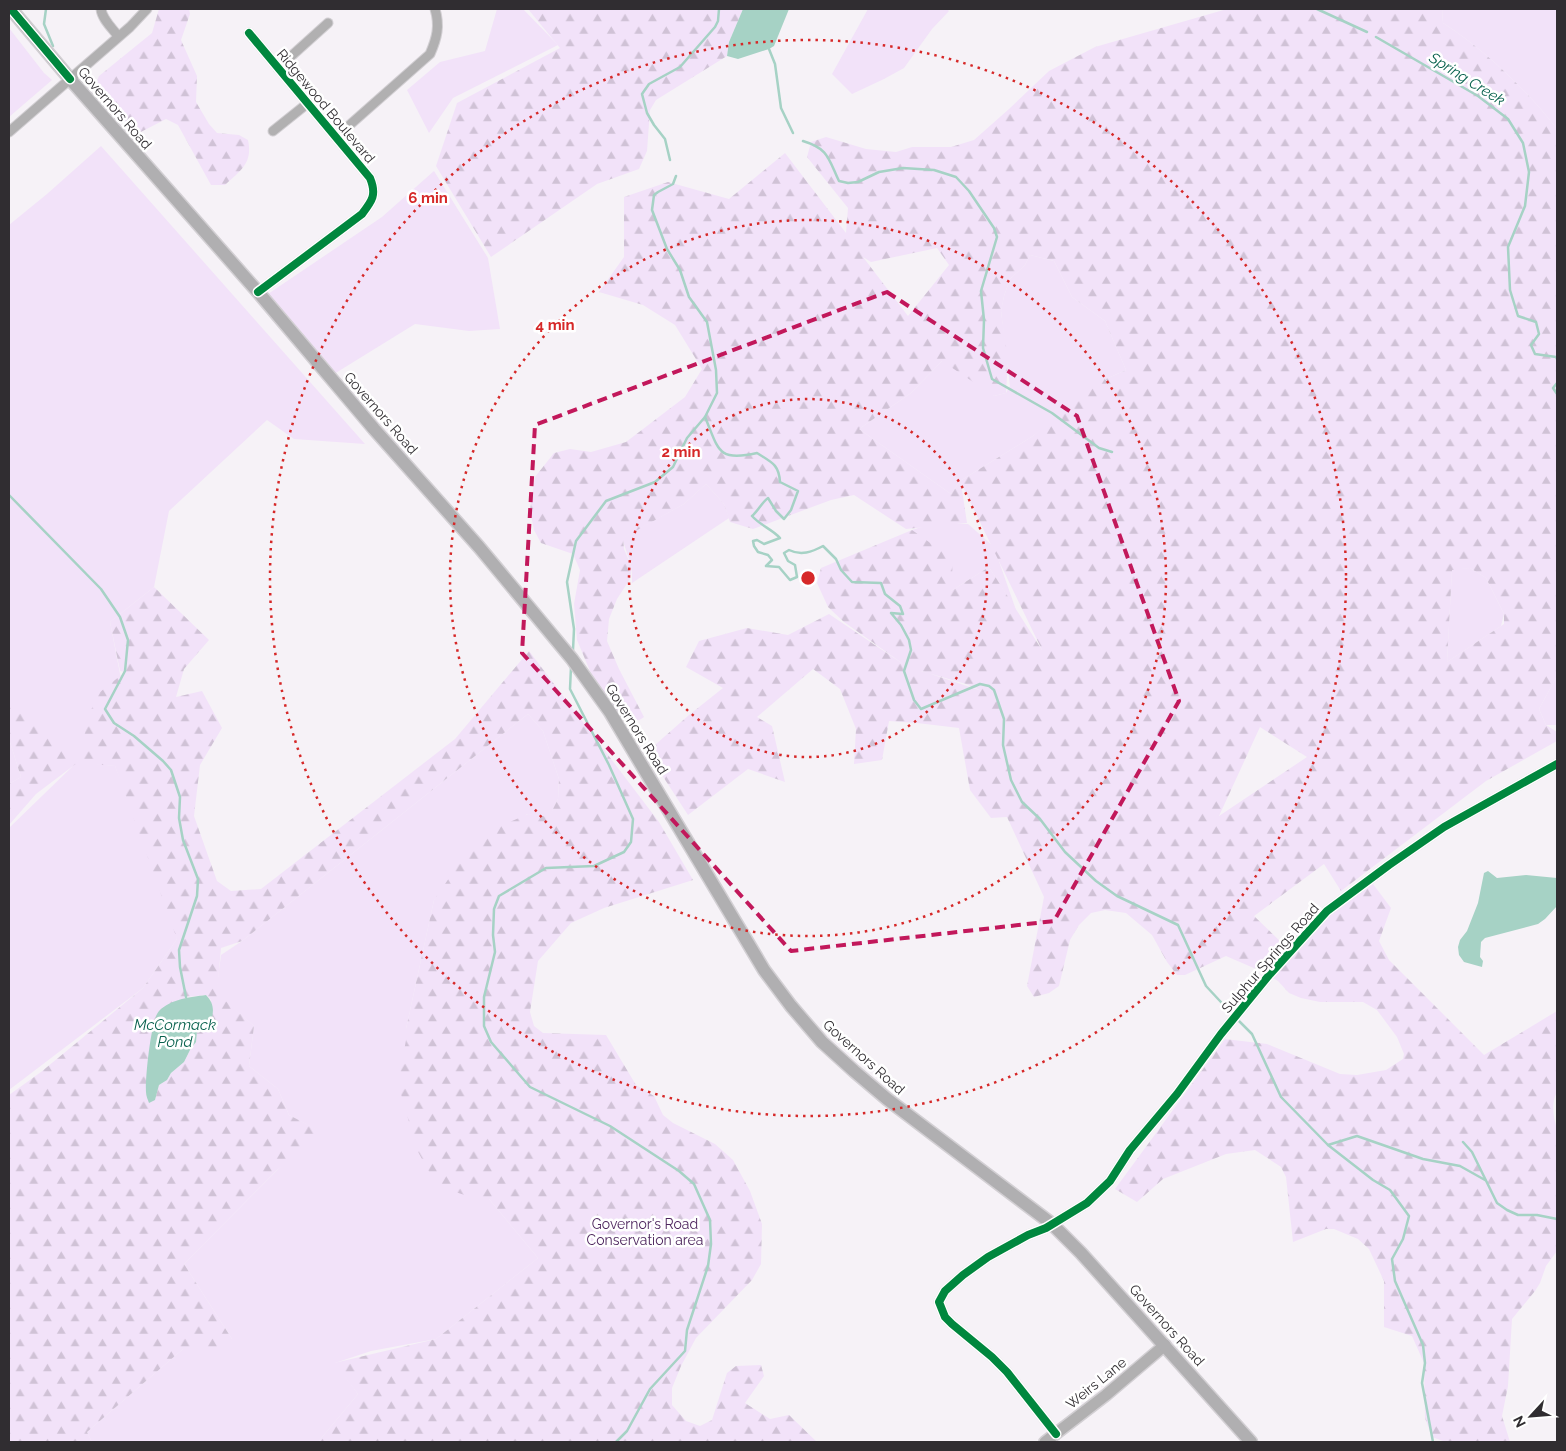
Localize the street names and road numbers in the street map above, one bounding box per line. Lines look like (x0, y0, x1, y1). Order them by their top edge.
street label: Ridgewood Boulevard (274, 46, 378, 166)
street label: Governors Road (75, 64, 155, 152)
street label: Governors Road (341, 369, 421, 457)
street label: Governors Road (603, 681, 671, 777)
street label: Sulphur Springs Road (1218, 900, 1322, 1016)
street label: Governors Road (820, 1016, 908, 1098)
street label: Governors Road (1126, 1281, 1208, 1369)
street label: Weirs Lane (1063, 1354, 1129, 1412)

